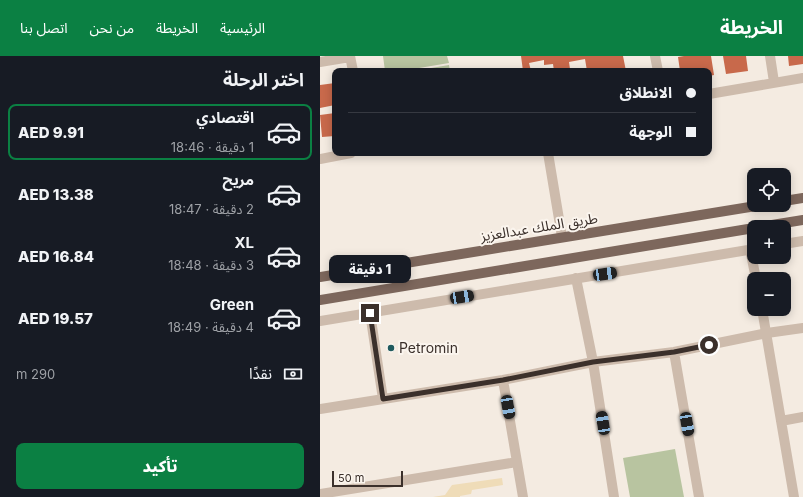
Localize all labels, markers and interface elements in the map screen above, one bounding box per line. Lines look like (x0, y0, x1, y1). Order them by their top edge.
text: الخريطة (720, 16, 783, 39)
text: اتصل بنا (20, 19, 68, 36)
text: من نحن (90, 19, 134, 36)
text: الخريطة (156, 19, 198, 36)
text: الرئيسية (220, 19, 265, 36)
text: اختر الرحلة (223, 69, 304, 90)
text: الانطلاق (620, 83, 672, 102)
text: اقتصادي (196, 108, 254, 127)
icon: car (266, 114, 302, 150)
text: الوجهة (629, 122, 672, 141)
text: AED 9.91 (18, 123, 84, 142)
text: 1 دقيقة · 18:46 (171, 139, 254, 155)
map controls (747, 168, 791, 316)
button: locate (747, 168, 791, 212)
text: مريح (222, 170, 254, 189)
icon: car (266, 176, 302, 212)
text: AED 13.38 (18, 185, 94, 204)
text: 2 دقيقة · 18:47 (169, 201, 254, 217)
street label: طريق الملك عبدالعزيز (478, 209, 599, 246)
button: + (747, 220, 791, 264)
text: XL (234, 233, 254, 252)
icon: car (266, 238, 302, 274)
text: AED 16.84 (18, 247, 94, 266)
callout: 1 دقيقة (329, 255, 411, 283)
text: 3 دقيقة · 18:48 (168, 257, 254, 273)
text: 1 دقيقة (349, 261, 391, 277)
car (592, 266, 618, 282)
button: − (747, 272, 791, 316)
car (449, 289, 475, 305)
text: Green (210, 295, 254, 314)
icon: car (266, 300, 302, 336)
route end (361, 304, 379, 322)
text: AED 19.57 (18, 309, 93, 328)
text: 4 دقيقة · 18:49 (168, 319, 254, 335)
route start (700, 336, 718, 354)
place label: Petromin (399, 339, 458, 356)
marker: Petromin (386, 343, 396, 353)
icon: cash (282, 363, 304, 385)
text: نقدًا (249, 364, 272, 383)
text: 290 m (16, 366, 55, 382)
car (500, 394, 516, 420)
car (595, 410, 611, 436)
car (679, 411, 695, 437)
button: تأكيد (16, 443, 304, 489)
scale bar (332, 469, 403, 488)
text: 50 m (338, 471, 364, 485)

